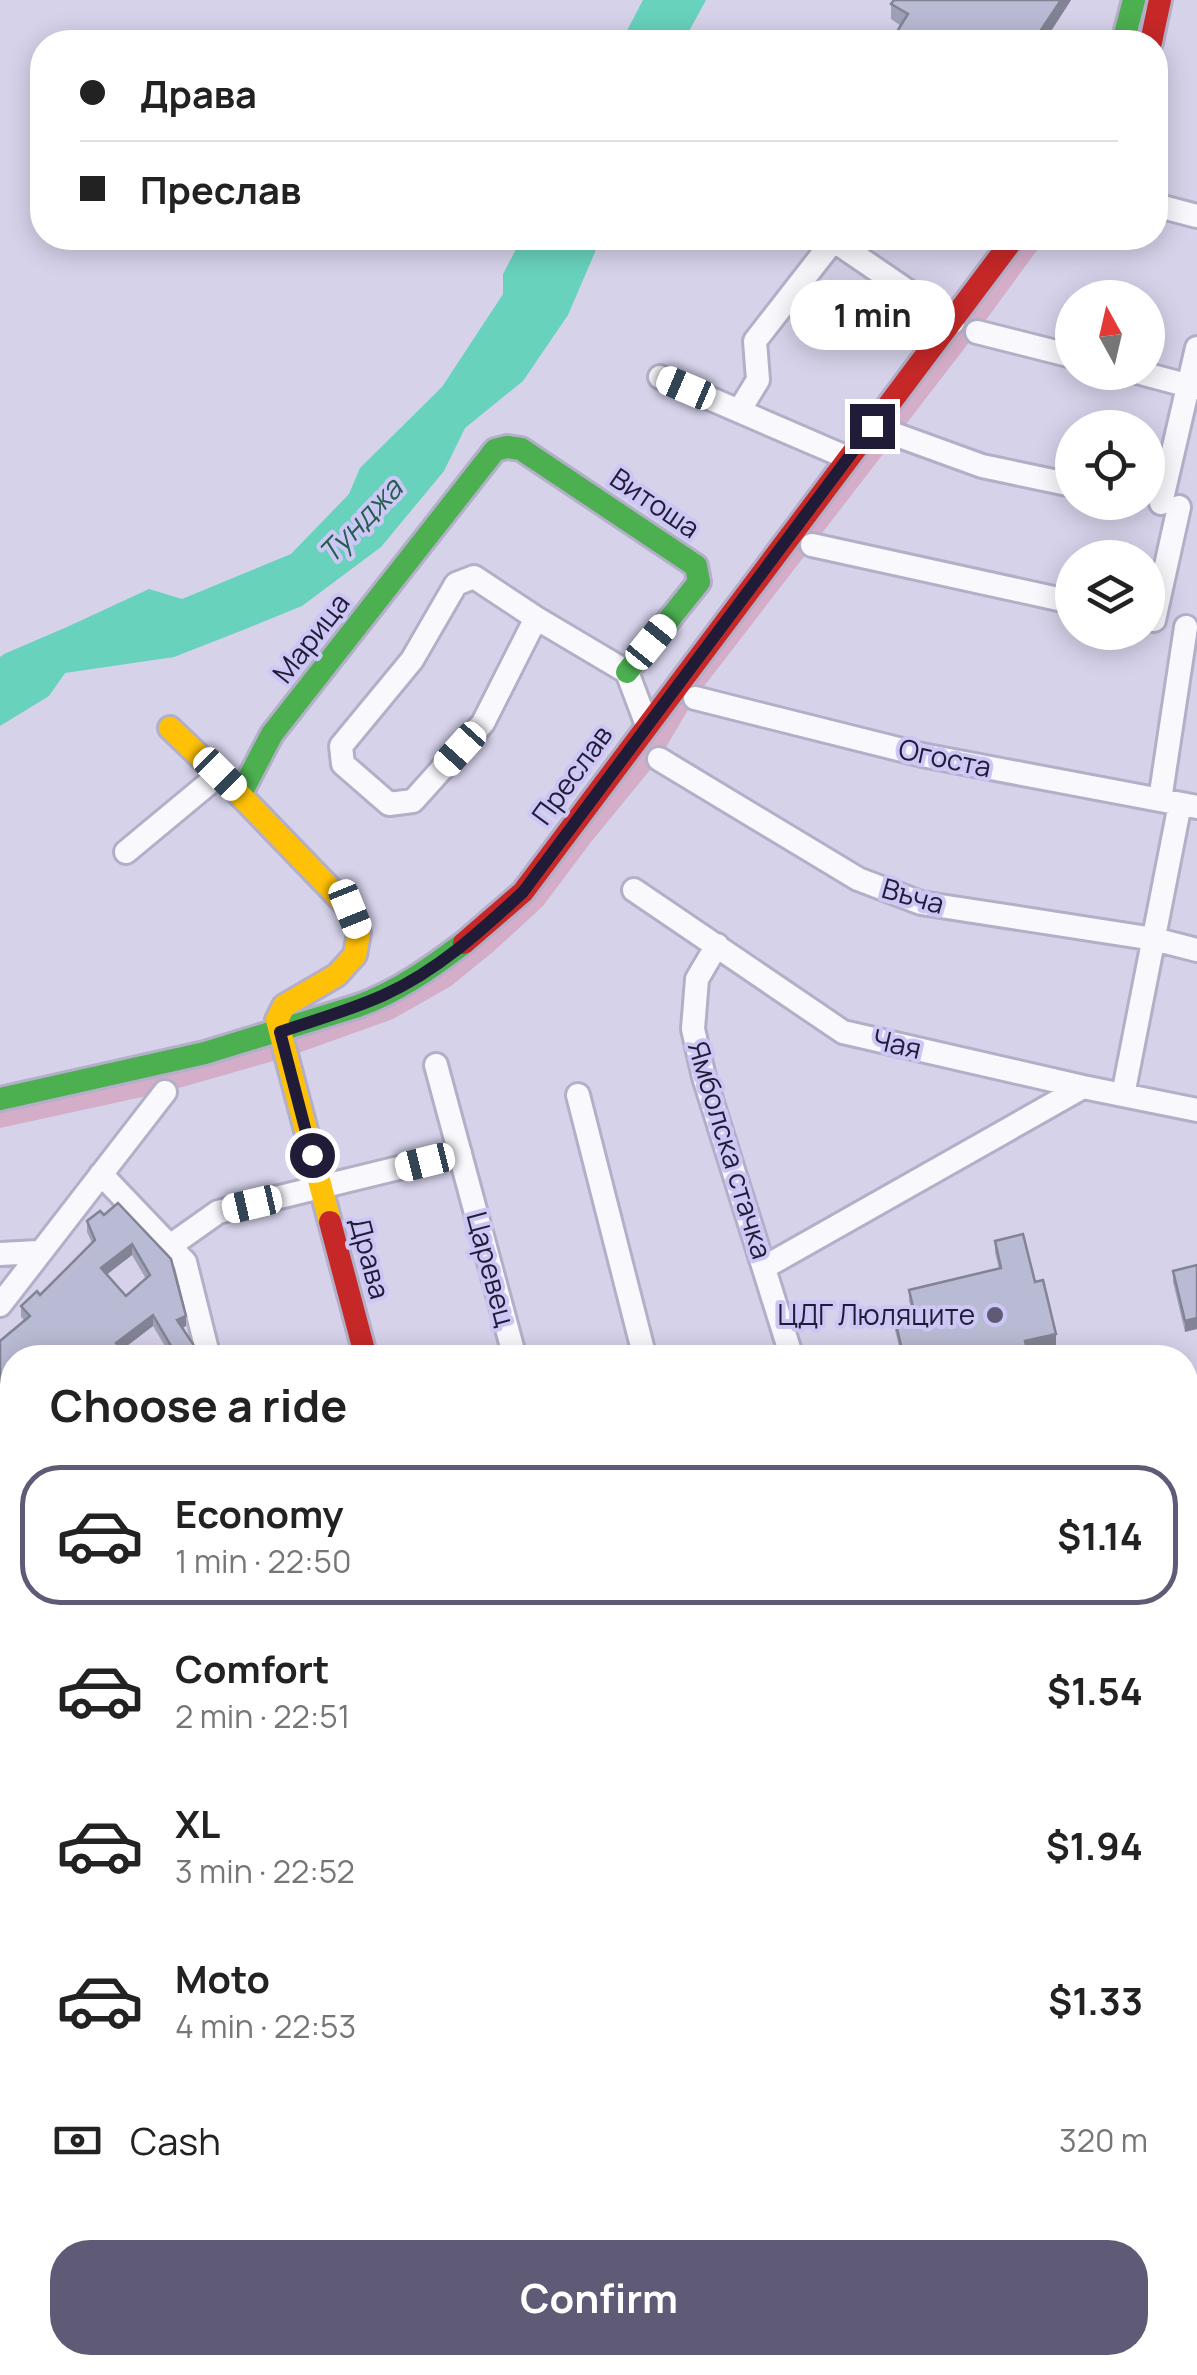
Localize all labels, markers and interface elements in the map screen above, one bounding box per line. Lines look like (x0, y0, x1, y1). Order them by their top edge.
text: Драва (140, 67, 257, 119)
text: Преслав (140, 163, 301, 215)
north arrow (1055, 280, 1165, 390)
map controls (1055, 280, 1165, 650)
callout: 1 min (790, 281, 954, 351)
text: 1 min (833, 293, 912, 337)
car (653, 362, 719, 414)
route end (850, 404, 895, 449)
button: locate (1055, 410, 1165, 520)
street label: Витоша (603, 458, 708, 546)
water label: Тунджа (309, 467, 412, 572)
button: layers (1055, 540, 1165, 650)
street label: Марица (263, 585, 357, 690)
car (620, 609, 682, 675)
car (429, 717, 491, 781)
street label: Преслав (522, 717, 620, 832)
street label: Огоста (895, 729, 995, 785)
car (188, 742, 252, 806)
street label: Въча (878, 868, 949, 922)
car (325, 876, 375, 942)
street label: Чая (869, 1019, 925, 1067)
street label: Ямболска стачка (680, 1036, 782, 1263)
route start (290, 1133, 335, 1178)
car (392, 1140, 458, 1184)
car (219, 1183, 285, 1225)
street label: Царевец (458, 1207, 526, 1331)
street label: Драва (342, 1213, 400, 1303)
place label: ЦДГ Люляците (778, 1295, 975, 1333)
marker: ЦДГ Люляците (984, 1304, 1006, 1326)
text: Choose a ride (50, 1374, 347, 1436)
text: Economy (175, 1487, 344, 1539)
icon: car (55, 1490, 145, 1580)
text: $1.14 (1057, 1509, 1143, 1561)
text: 1 min · 22:50 (175, 1539, 352, 1583)
text: Comfort (175, 1642, 329, 1694)
icon: car (55, 1645, 145, 1735)
text: $1.54 (1047, 1664, 1143, 1716)
text: 2 min · 22:51 (175, 1694, 350, 1738)
text: XL (175, 1797, 220, 1849)
icon: car (55, 1800, 145, 1890)
text: $1.94 (1046, 1819, 1143, 1871)
text: 3 min · 22:52 (175, 1849, 355, 1893)
text: Moto (175, 1952, 270, 2004)
icon: car (55, 1955, 145, 2045)
text: $1.33 (1048, 1974, 1143, 2026)
text: 4 min · 22:53 (175, 2004, 356, 2048)
icon: cash (50, 2113, 105, 2168)
text: Cash (130, 2114, 221, 2166)
text: 320 m (1059, 2118, 1148, 2162)
button: Confirm (50, 2240, 1148, 2355)

